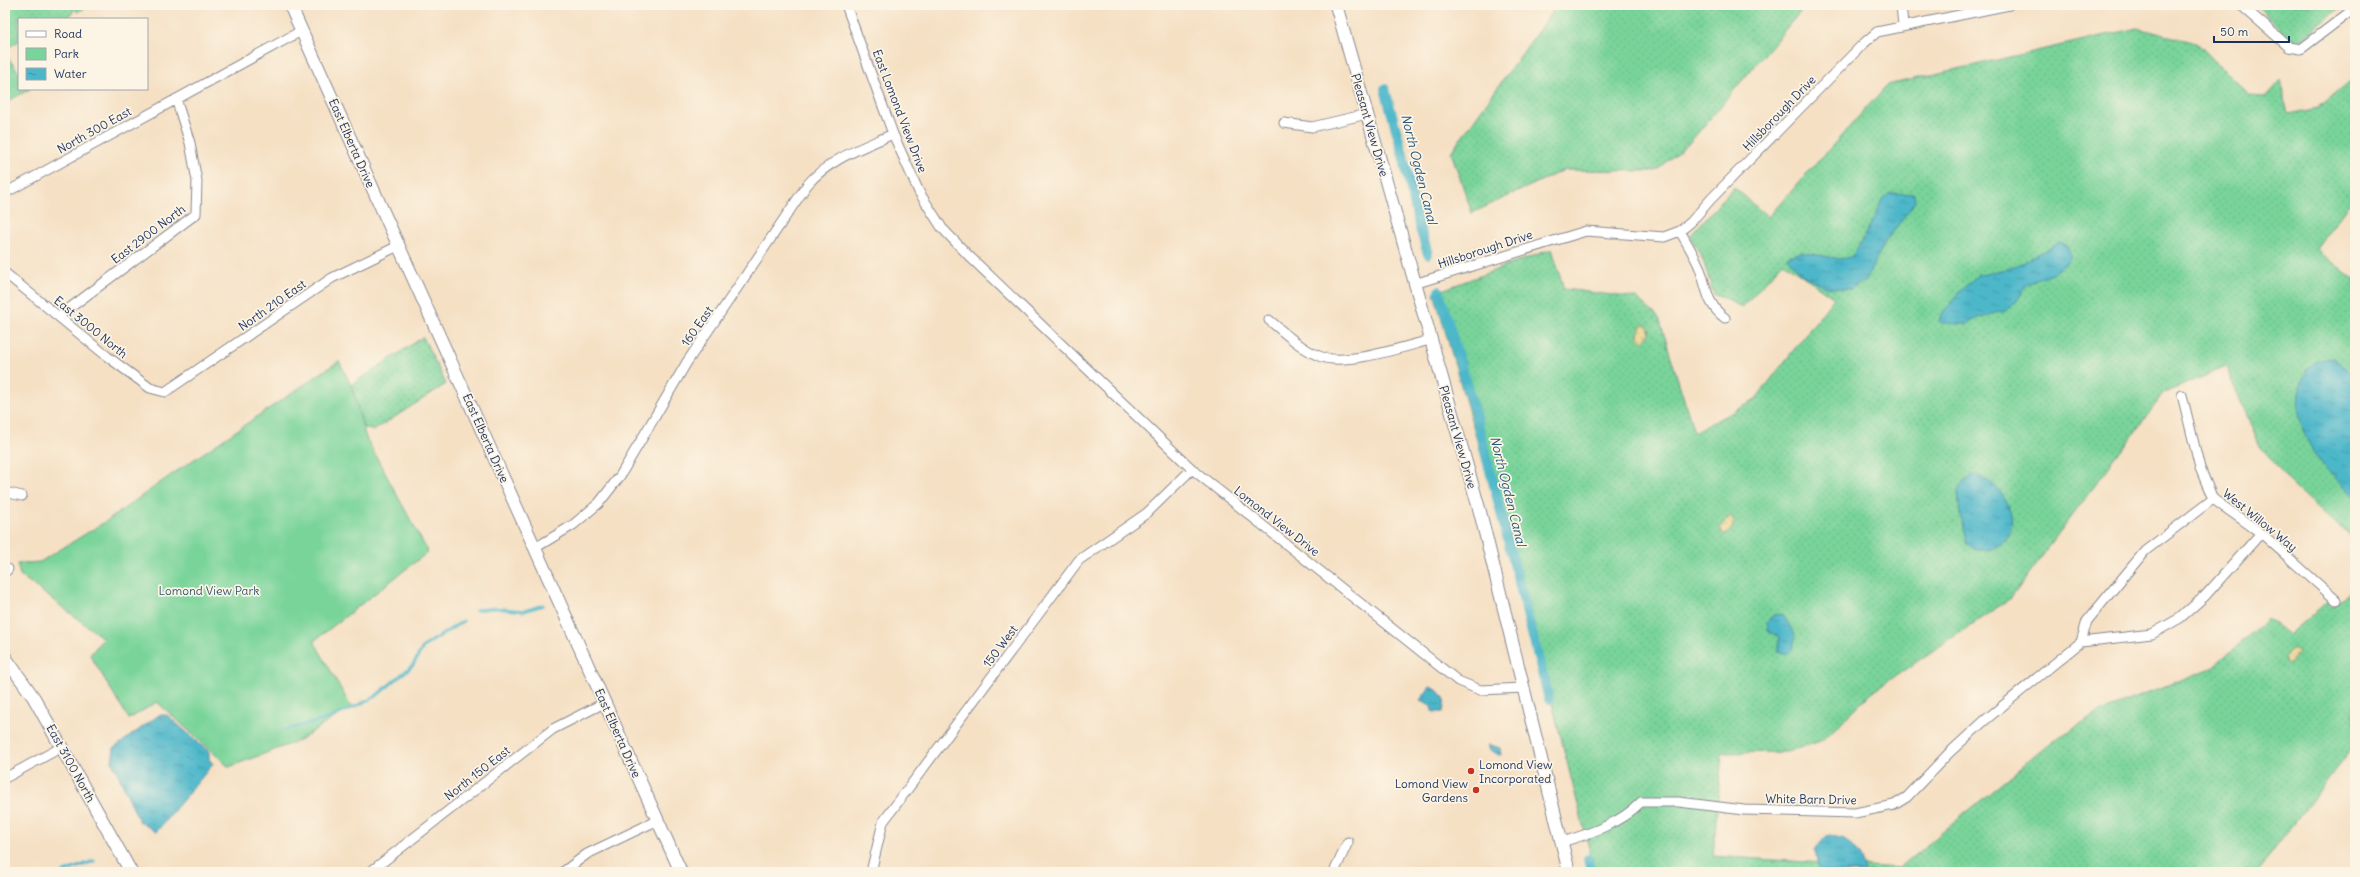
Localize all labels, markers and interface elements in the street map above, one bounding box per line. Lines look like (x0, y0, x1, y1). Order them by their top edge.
legend (18, 18, 148, 90)
scale bar (2214, 18, 2289, 44)
text: 50 m (2220, 24, 2249, 39)
text: Road (54, 26, 82, 41)
text: Park (54, 46, 79, 61)
street label: East Lomond View Drive (870, 47, 930, 175)
text: Water (54, 66, 87, 81)
street label: Pleasant View Drive (1348, 72, 1392, 178)
street label: Hillsborough Drive (1739, 72, 1819, 154)
street label: East Elberta Drive (326, 96, 378, 190)
street label: North 300 East (54, 103, 134, 157)
water label: North Ogden Canal (1397, 112, 1441, 228)
street label: East 2900 North (108, 201, 188, 267)
street label: Hillsborough Drive (1436, 227, 1534, 271)
street label: North 210 East (235, 276, 309, 334)
street label: East 3000 North (51, 293, 131, 361)
street label: 160 East (678, 303, 716, 349)
street label: Pleasant View Drive (1436, 384, 1480, 490)
street label: East Elberta Drive (460, 391, 512, 485)
water label: North Ogden Canal (1486, 434, 1530, 550)
street label: Lomond View Drive (1231, 483, 1323, 559)
street label: West Willow Way (2220, 485, 2300, 555)
park label: Lomond View Park (159, 583, 260, 598)
street label: 150 West (979, 622, 1021, 670)
street label: East Elberta Drive (592, 686, 644, 780)
street label: East 3100 North (43, 721, 99, 805)
street label: North 150 East (441, 743, 513, 803)
place label: Lomond View Incorporated (1479, 757, 1553, 786)
marker: Lomond View Incorporated (1466, 766, 1476, 776)
place label: Lomond View Gardens (1395, 776, 1469, 805)
marker: Lomond View Gardens (1471, 785, 1481, 795)
street label: White Barn Drive (1765, 791, 1857, 807)

